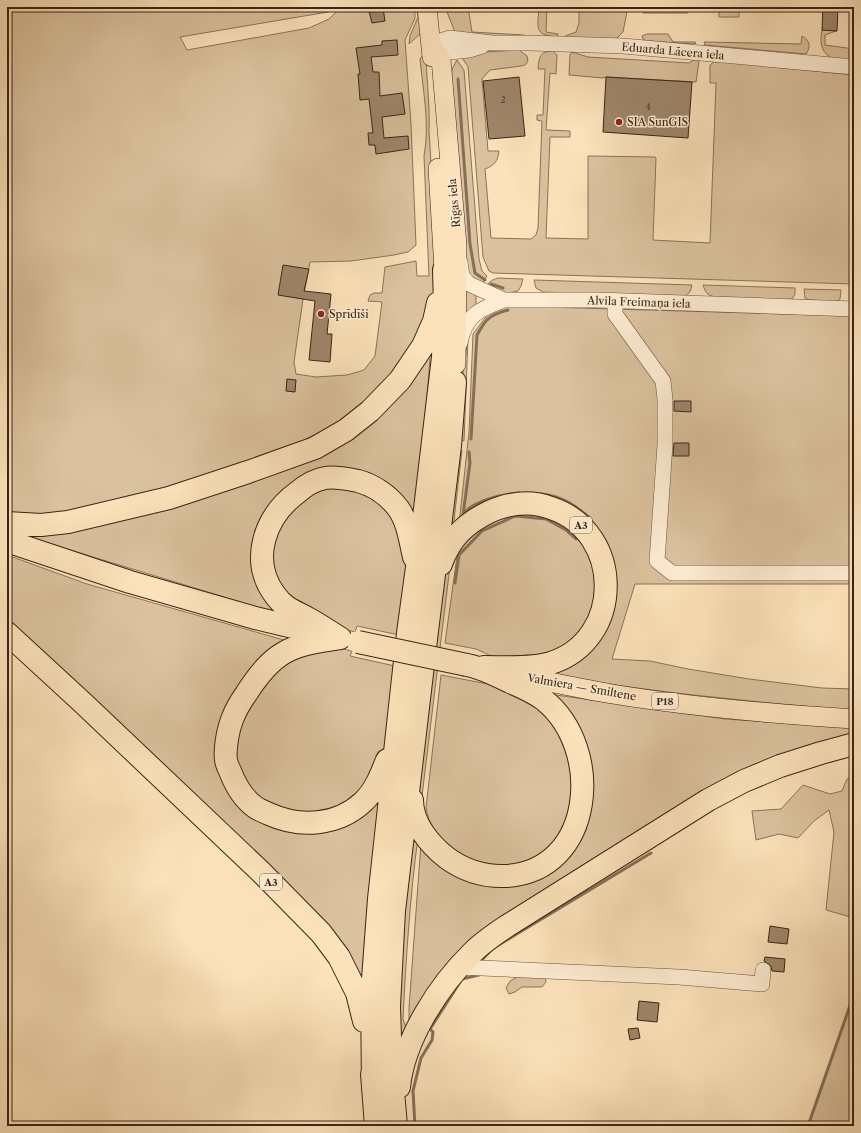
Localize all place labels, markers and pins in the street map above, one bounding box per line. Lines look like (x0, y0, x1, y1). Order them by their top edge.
place label: SIA SunGIS (627, 115, 688, 129)
marker: SIA SunGIS (614, 117, 624, 127)
place label: Sprīdīši (329, 307, 369, 321)
marker: Sprīdīši (316, 309, 326, 319)

